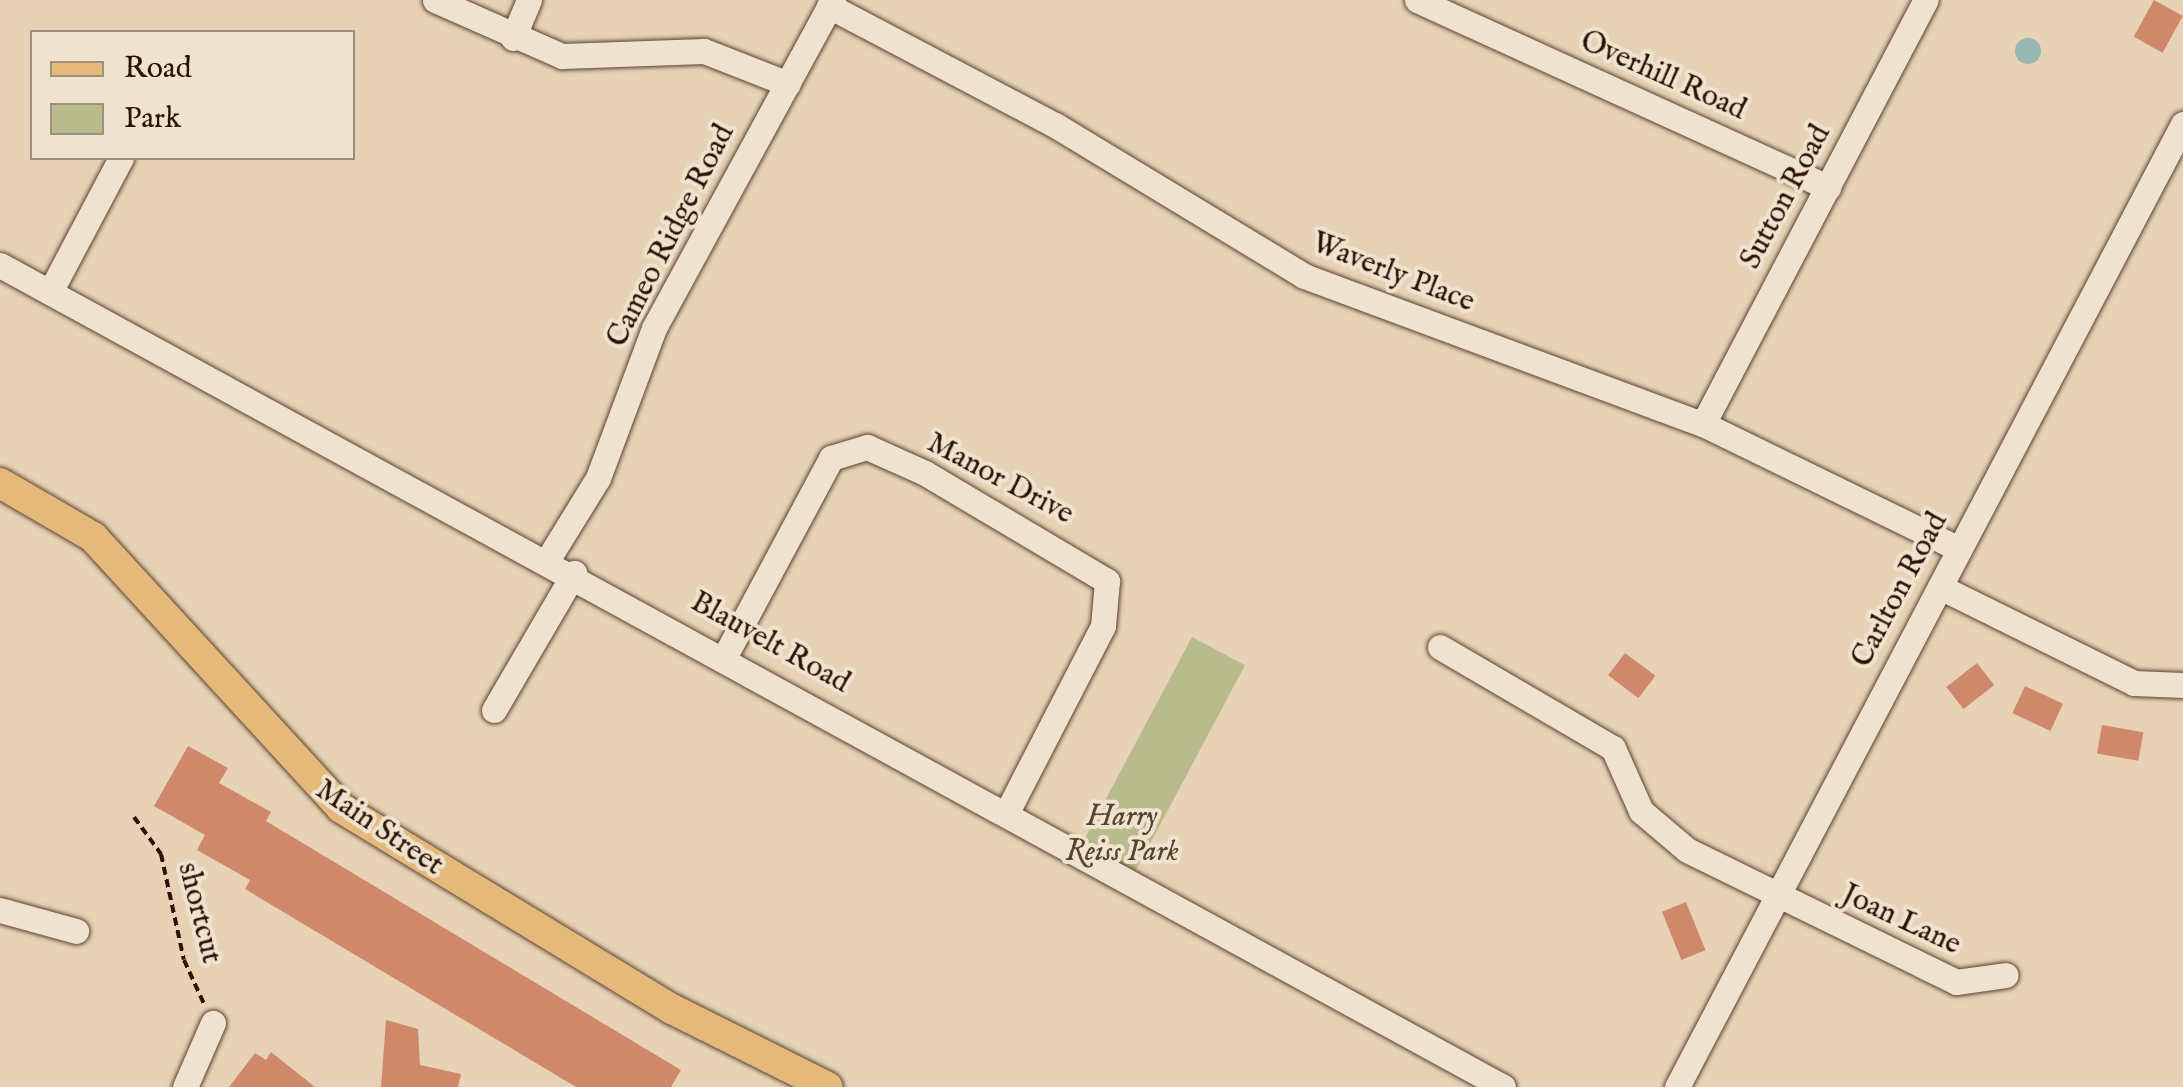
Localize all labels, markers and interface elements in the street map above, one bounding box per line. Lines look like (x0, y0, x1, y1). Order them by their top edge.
street label: Overhill Road (1575, 23, 1751, 129)
legend (30, 30, 355, 160)
text: Road (124, 50, 192, 88)
text: Park (124, 100, 181, 138)
street label: Cameo Ridge Road (599, 119, 743, 353)
street label: Sutton Road (1733, 119, 1839, 275)
street label: Waverly Place (1306, 225, 1480, 321)
street label: Manor Drive (921, 425, 1079, 533)
street label: Carlton Road (1844, 506, 1956, 674)
street label: Blauvelt Road (684, 584, 856, 702)
street label: Main Street (308, 772, 450, 884)
park label: Harry Reiss Park (1065, 799, 1179, 870)
street label: shortcut (169, 859, 229, 967)
street label: Joan Lane (1836, 877, 1966, 963)

